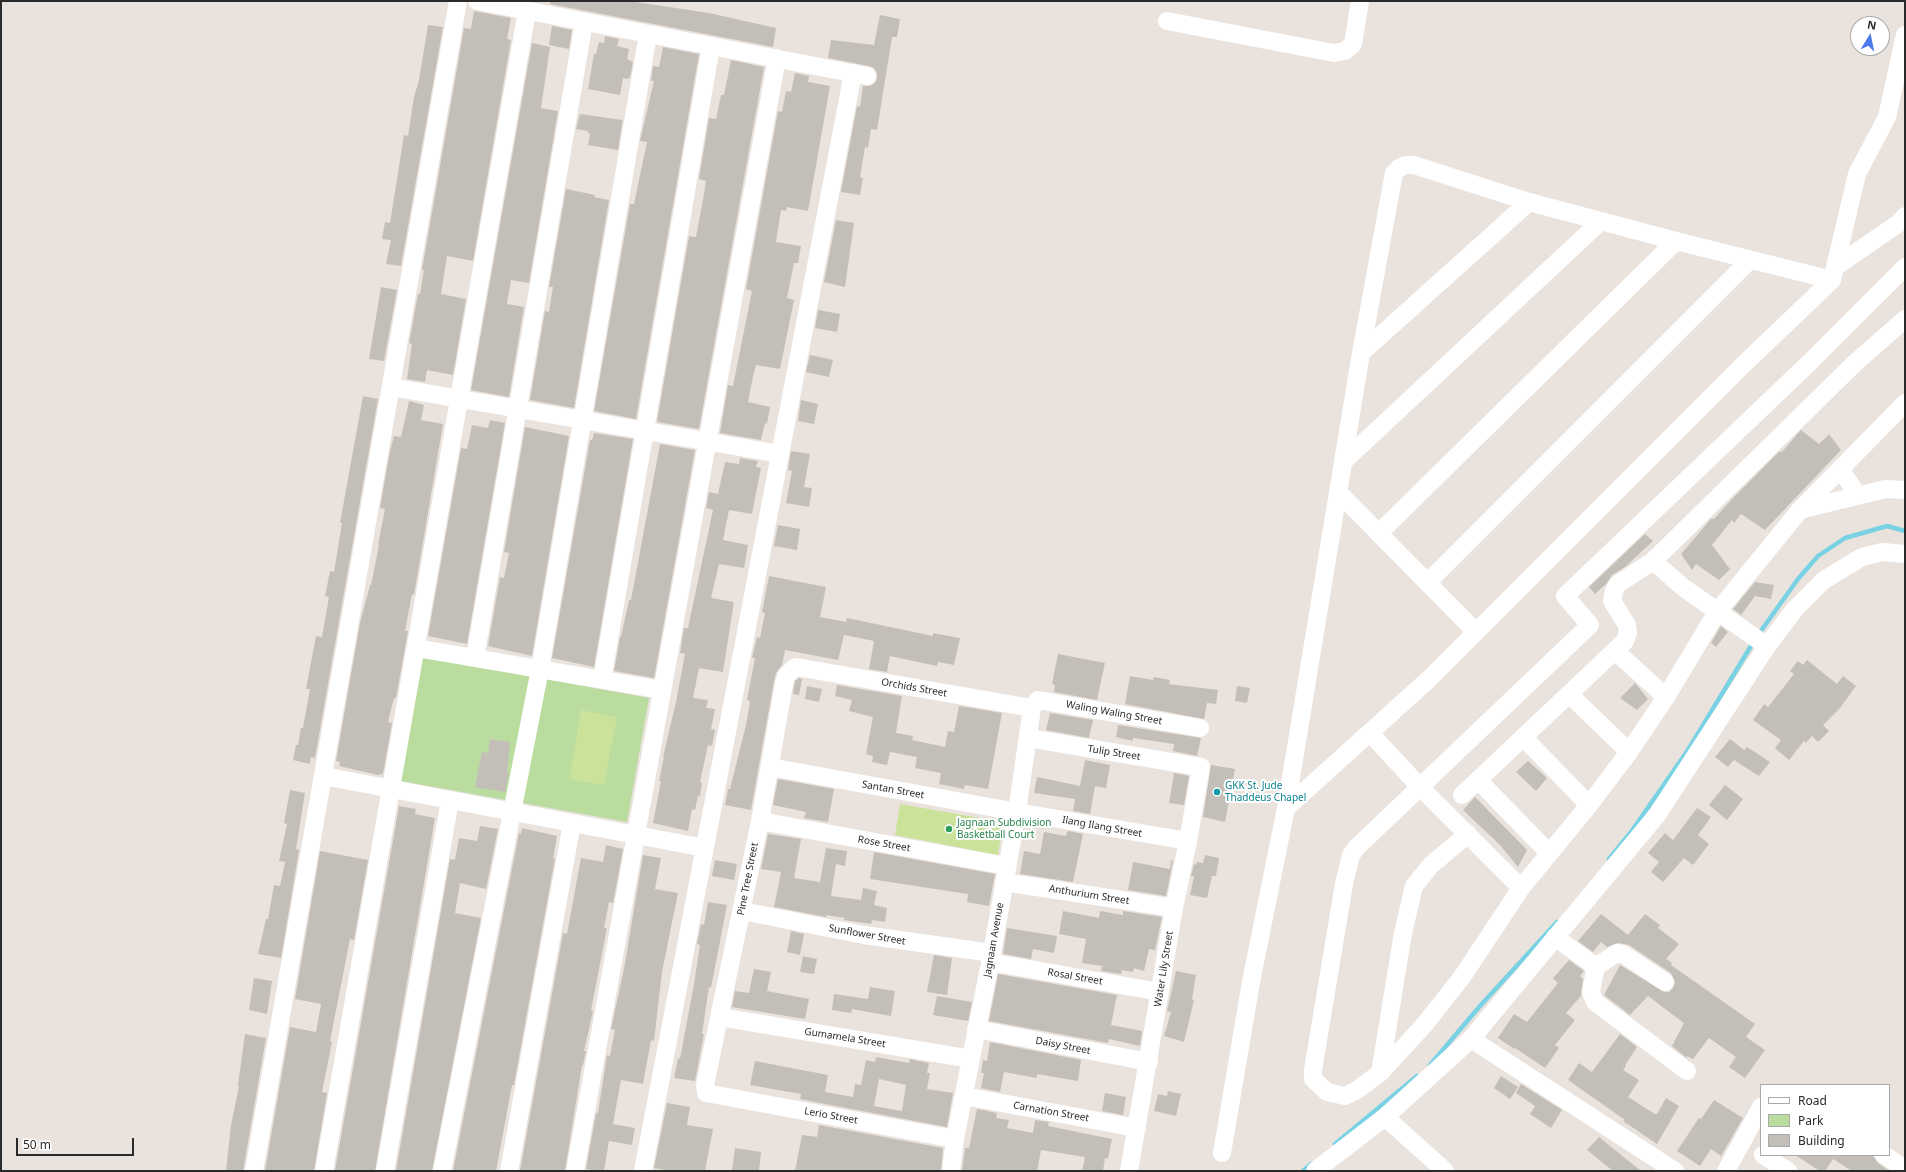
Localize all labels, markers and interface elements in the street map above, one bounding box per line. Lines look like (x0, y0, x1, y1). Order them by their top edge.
north arrow (1850, 16, 1890, 56)
text: N (1866, 17, 1878, 33)
street label: Orchids Street (880, 676, 948, 700)
street label: Waling Waling Street (1065, 699, 1163, 727)
street label: Tulip Street (1087, 743, 1141, 763)
street label: Santan Street (861, 779, 925, 801)
place label: GKK St. Jude Thaddeus Chapel (1225, 780, 1306, 804)
marker: GKK St. Jude Thaddeus Chapel (1212, 787, 1222, 797)
street label: Ilang Ilang Street (1061, 814, 1143, 840)
place label: Jagnaan Subdivision Basketball Court (957, 817, 1051, 840)
marker: Jagnaan Subdivision Basketball Court (944, 824, 954, 834)
street label: Rose Street (857, 833, 911, 855)
street label: Pine Tree Street (735, 842, 761, 916)
street label: Anthurium Street (1048, 883, 1130, 907)
street label: Jagnaan Avenue (982, 902, 1006, 978)
street label: Sunflower Street (828, 922, 906, 948)
street label: Water Lily Street (1152, 930, 1176, 1008)
street label: Rosal Street (1046, 966, 1104, 988)
street label: Gumamela Street (804, 1026, 886, 1050)
street label: Daisy Street (1034, 1035, 1092, 1057)
legend (1760, 1084, 1890, 1156)
text: Road (1798, 1092, 1827, 1109)
street label: Carnation Street (1012, 1099, 1090, 1125)
street label: Lerio Street (803, 1105, 859, 1127)
text: Park (1798, 1112, 1823, 1129)
scale bar (18, 1130, 136, 1156)
text: Building (1798, 1132, 1845, 1149)
text: 50 m (23, 1136, 51, 1153)

